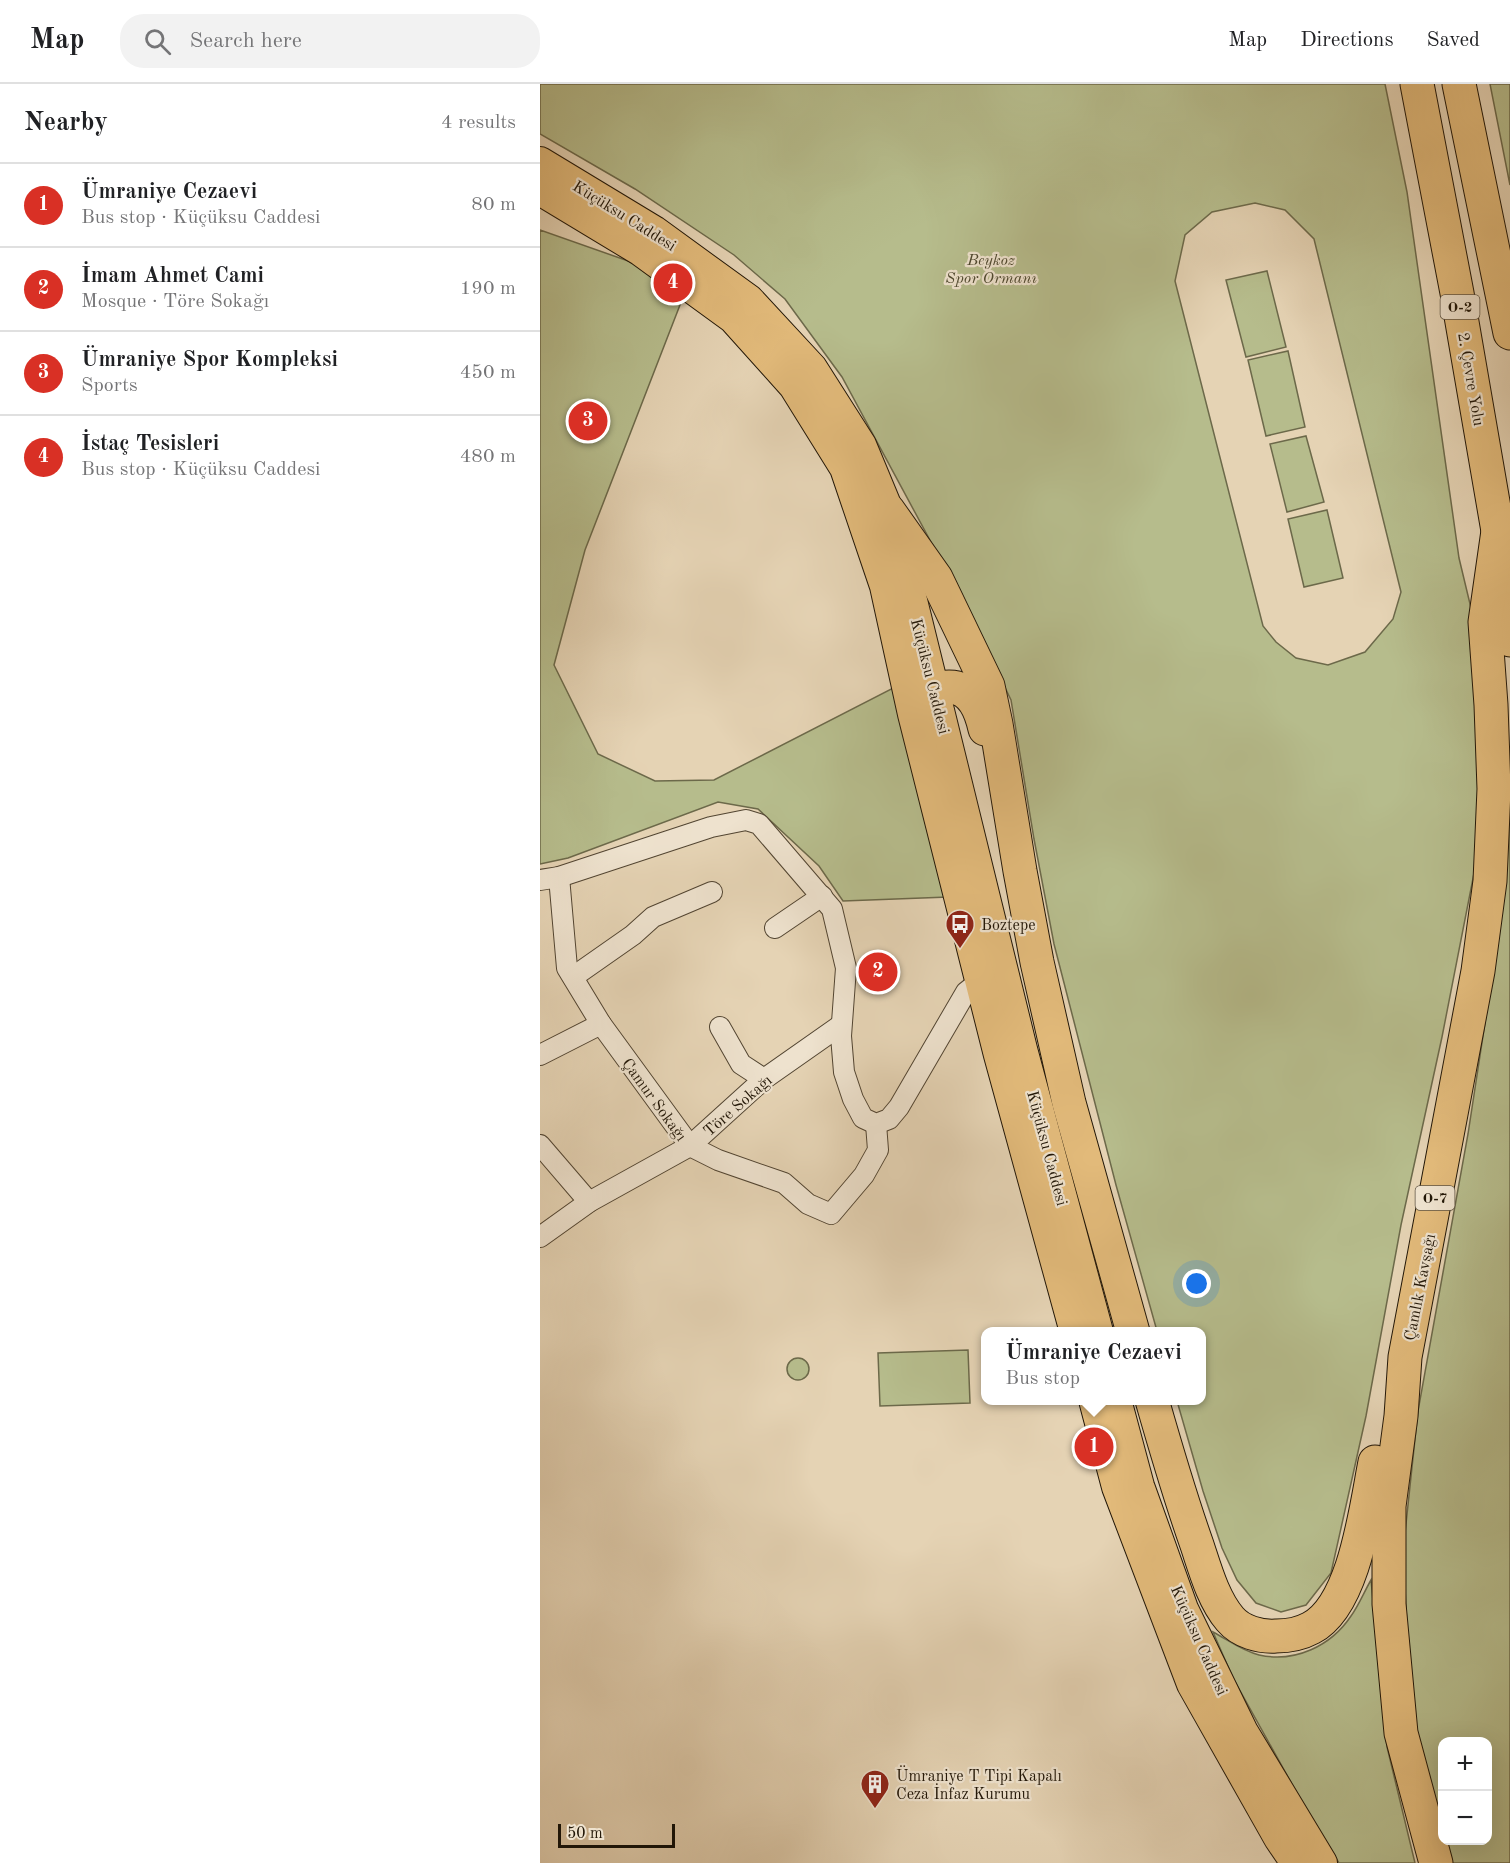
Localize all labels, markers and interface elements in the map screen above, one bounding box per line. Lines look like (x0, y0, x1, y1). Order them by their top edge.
search box (120, 14, 540, 68)
icon: search (141, 25, 174, 58)
text: Map (30, 27, 84, 55)
text: Search here (189, 30, 302, 52)
text: Map (1228, 30, 1267, 51)
text: Directions (1300, 30, 1394, 51)
text: Saved (1427, 30, 1480, 51)
text: Nearby (24, 110, 108, 136)
text: 4 results (441, 113, 516, 133)
street label: Küçüksu Caddesi (569, 179, 678, 255)
text: Ümraniye Cezaevi (81, 181, 257, 203)
text: 1 (38, 195, 49, 215)
text: 80 m (471, 195, 516, 215)
text: Bus stop · Küçüksu Caddesi (81, 208, 321, 228)
park label: Beykoz Spor Ormanı (945, 253, 1037, 287)
pin: 4 (654, 260, 692, 306)
text: İmam Ahmet Cami (81, 265, 264, 287)
text: 2 (38, 279, 49, 299)
text: 190 m (460, 279, 516, 299)
text: Mosque · Töre Sokağı (81, 292, 269, 312)
road number: O-2 (1440, 295, 1480, 319)
street label: 2. Çevre Yolu (1454, 331, 1486, 428)
text: Ümraniye Spor Kompleksi (81, 349, 338, 371)
text: 3 (38, 363, 49, 383)
text: 450 m (460, 363, 516, 383)
text: Sports (81, 376, 138, 396)
pin: 3 (568, 398, 608, 444)
text: İstaç Tesisleri (81, 433, 219, 455)
text: 4 (38, 447, 49, 467)
text: 480 m (460, 447, 516, 467)
text: Bus stop · Küçüksu Caddesi (81, 460, 321, 480)
street label: Küçüksu Caddesi (907, 617, 951, 736)
bus stop icon: Boztepe (944, 908, 976, 950)
place label: Boztepe (981, 918, 1036, 934)
pin: 2 (858, 950, 898, 994)
street label: Çamur Sokağı (618, 1056, 689, 1145)
street label: Töre Sokağı (701, 1073, 776, 1140)
street label: Küçüksu Caddesi (1023, 1089, 1069, 1208)
road number: O-7 (1416, 1186, 1454, 1210)
street label: Çamlık Kavşağı (1403, 1233, 1439, 1342)
your location (1182, 1269, 1211, 1298)
popup (981, 1327, 1206, 1405)
text: Ümraniye Cezaevi (1005, 1342, 1182, 1364)
text: Bus stop (1005, 1369, 1080, 1389)
pin: 1 (1074, 1424, 1114, 1470)
street label: Küçüksu Caddesi (1167, 1583, 1230, 1698)
map controls (1438, 1737, 1492, 1845)
button: + (1438, 1737, 1492, 1791)
place label: Ümraniye T Tipi Kapalı Ceza İnfaz Kurumu (896, 1765, 1062, 1803)
building icon: Ümraniye T Tipi Kapalı Ceza İnfaz Kurumu (859, 1768, 891, 1810)
button: − (1438, 1791, 1492, 1845)
scale bar (558, 1821, 675, 1848)
text: 50 m (567, 1826, 603, 1842)

